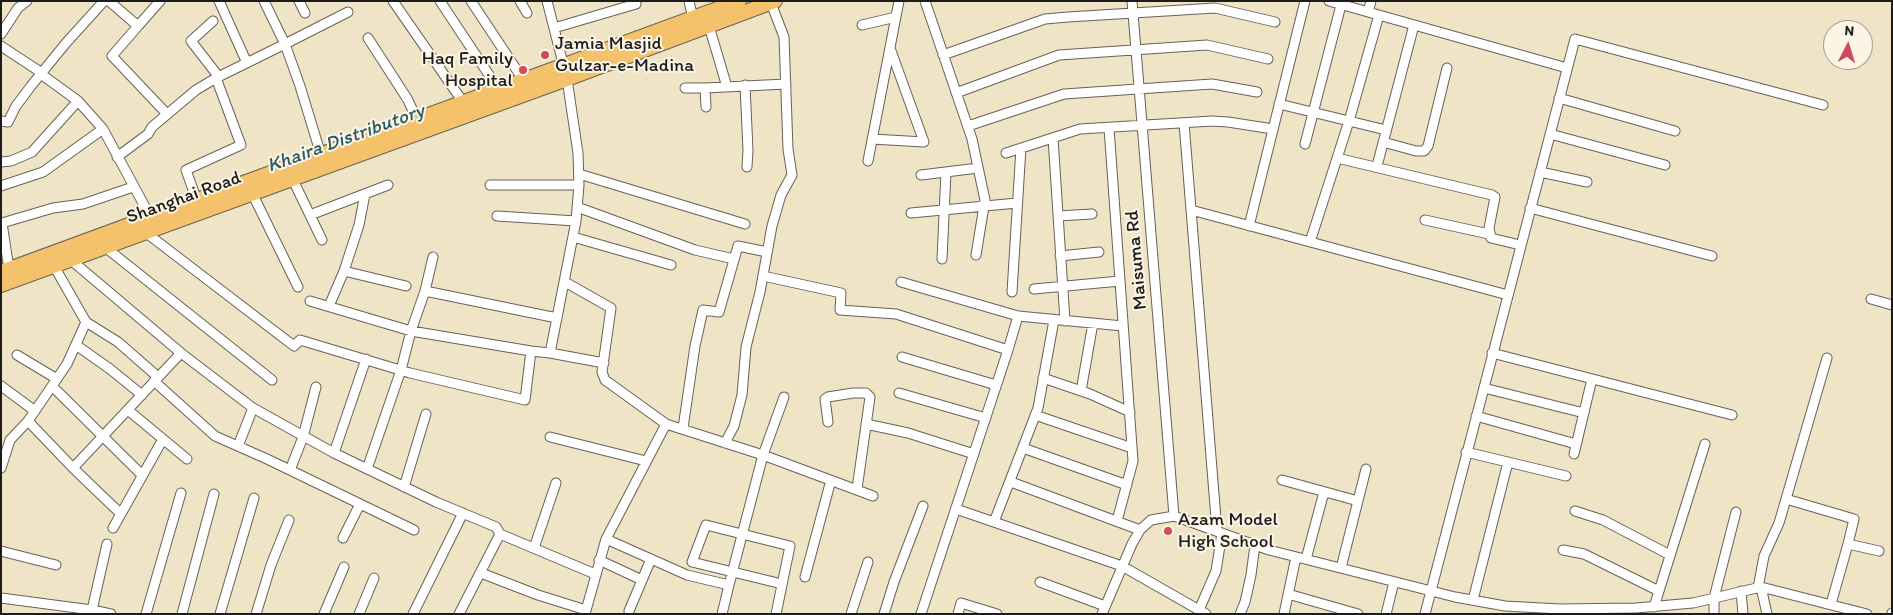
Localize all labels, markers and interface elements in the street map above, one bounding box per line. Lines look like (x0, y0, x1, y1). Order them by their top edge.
north arrow (1823, 20, 1873, 70)
text: N (1844, 22, 1855, 39)
place label: Jamia Masjid Gulzar-e-Madina (555, 33, 694, 77)
place label: Haq Family Hospital (422, 48, 513, 92)
marker: Jamia Masjid Gulzar-e-Madina (539, 49, 551, 61)
marker: Haq Family Hospital (517, 64, 529, 76)
water label: Khaira Distributory (264, 99, 428, 179)
street label: Shanghai Road (124, 167, 244, 229)
street label: Maisuma Rd (1121, 209, 1153, 311)
place label: Azam Model High School (1178, 509, 1278, 553)
marker: Azam Model High School (1162, 525, 1174, 537)

